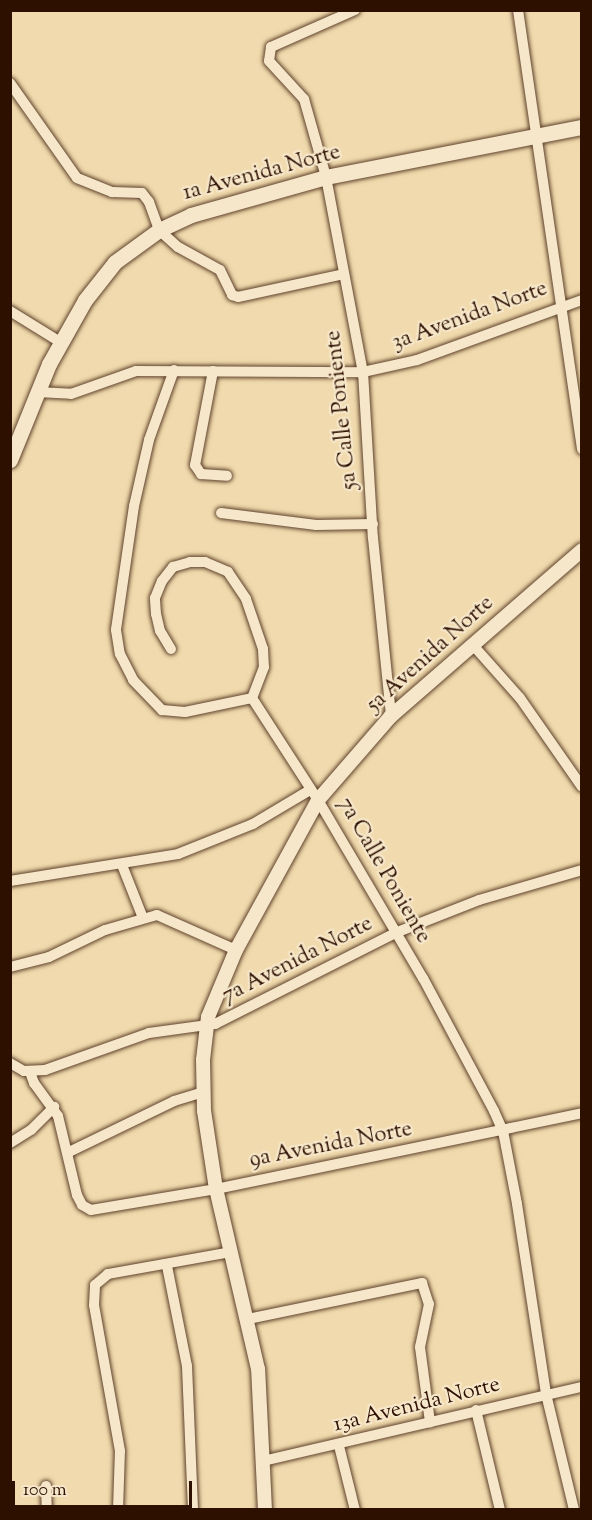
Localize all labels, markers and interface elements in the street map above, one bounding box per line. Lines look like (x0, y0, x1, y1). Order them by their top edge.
street label: 1a Avenida Norte (180, 140, 344, 208)
street label: 3a Avenida Norte (389, 277, 551, 357)
street label: 5a Calle Poniente (321, 329, 365, 491)
street label: 5a Avenida Norte (362, 591, 500, 719)
street label: 7a Calle Poniente (331, 793, 435, 949)
street label: 7a Avenida Norte (218, 912, 378, 1010)
street label: 9a Avenida Norte (247, 1117, 415, 1175)
street label: 13a Avenida Norte (331, 1373, 503, 1439)
scale bar (15, 1469, 195, 1507)
text: 100 m (23, 1478, 67, 1504)

